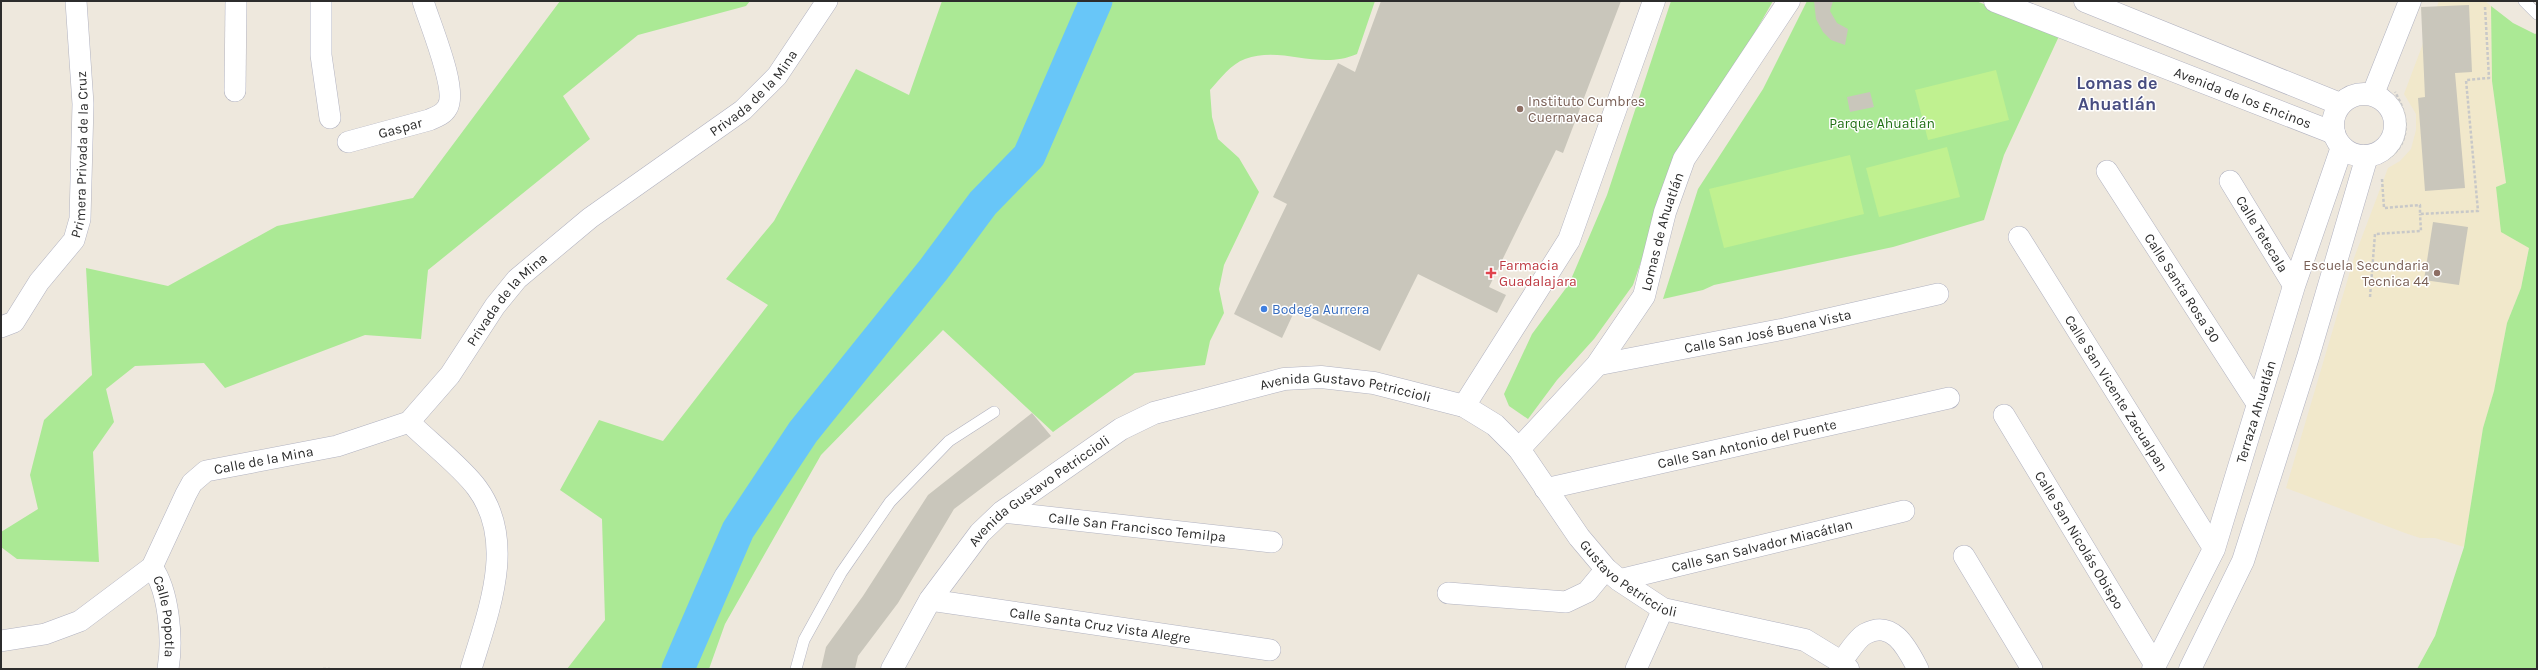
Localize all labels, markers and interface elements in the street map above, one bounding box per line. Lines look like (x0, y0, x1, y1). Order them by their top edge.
street label: Privada de la Mina (706, 47, 801, 140)
street label: Avenida de los Encinos (2171, 64, 2314, 132)
street label: Primera Privada de la Cruz (67, 71, 92, 240)
district label: Lomas de Ahuatlán (2076, 72, 2158, 115)
place label: Instituto Cumbres Cuernavaca (1528, 93, 1645, 126)
marker: Instituto Cumbres Cuernavaca (1515, 104, 1525, 114)
street label: Gaspar (376, 114, 425, 142)
park label: Parque Ahuatlán (1829, 115, 1935, 132)
street label: Lomas de Ahuatlán (1638, 170, 1688, 293)
street label: Calle Tetecala (2232, 193, 2292, 276)
street label: Calle Santa Rosa 30 (2140, 230, 2223, 346)
street label: Privada de la Mina (463, 250, 551, 349)
place label: Farmacia Guadalajara (1499, 257, 1577, 290)
place label: Escuela Secundaria Tecnica 44 (2303, 257, 2429, 290)
marker: Farmacia Guadalajara (1486, 268, 1496, 278)
marker: Escuela Secundaria Tecnica 44 (2432, 268, 2442, 278)
place label: Bodega Aurrera (1272, 301, 1369, 318)
marker: Bodega Aurrera (1259, 304, 1269, 314)
street label: Calle San José Buena Vista (1683, 306, 1853, 357)
street label: Calle San Vicente Zacualpan (2061, 312, 2171, 475)
street label: Terraza Ahuatlán (2233, 358, 2280, 466)
street label: Avenida Gustavo Petriccioli (1258, 369, 1433, 406)
street label: Calle San Antonio del Puente (1656, 416, 1838, 472)
street label: Avenida Gustavo Petriccioli (965, 432, 1113, 550)
street label: Calle de la Mina (213, 443, 315, 478)
street label: Calle San Nicolás Obispo (2031, 468, 2127, 612)
street label: Calle San Francisco Temilpa (1047, 509, 1227, 546)
street label: Calle San Salvador Miacátlan (1670, 516, 1854, 576)
street label: Gustavo Petriccioli (1576, 537, 1679, 621)
street label: Calle Popotla (149, 573, 178, 658)
street label: Calle Santa Cruz Vista Alegre (1008, 604, 1192, 647)

